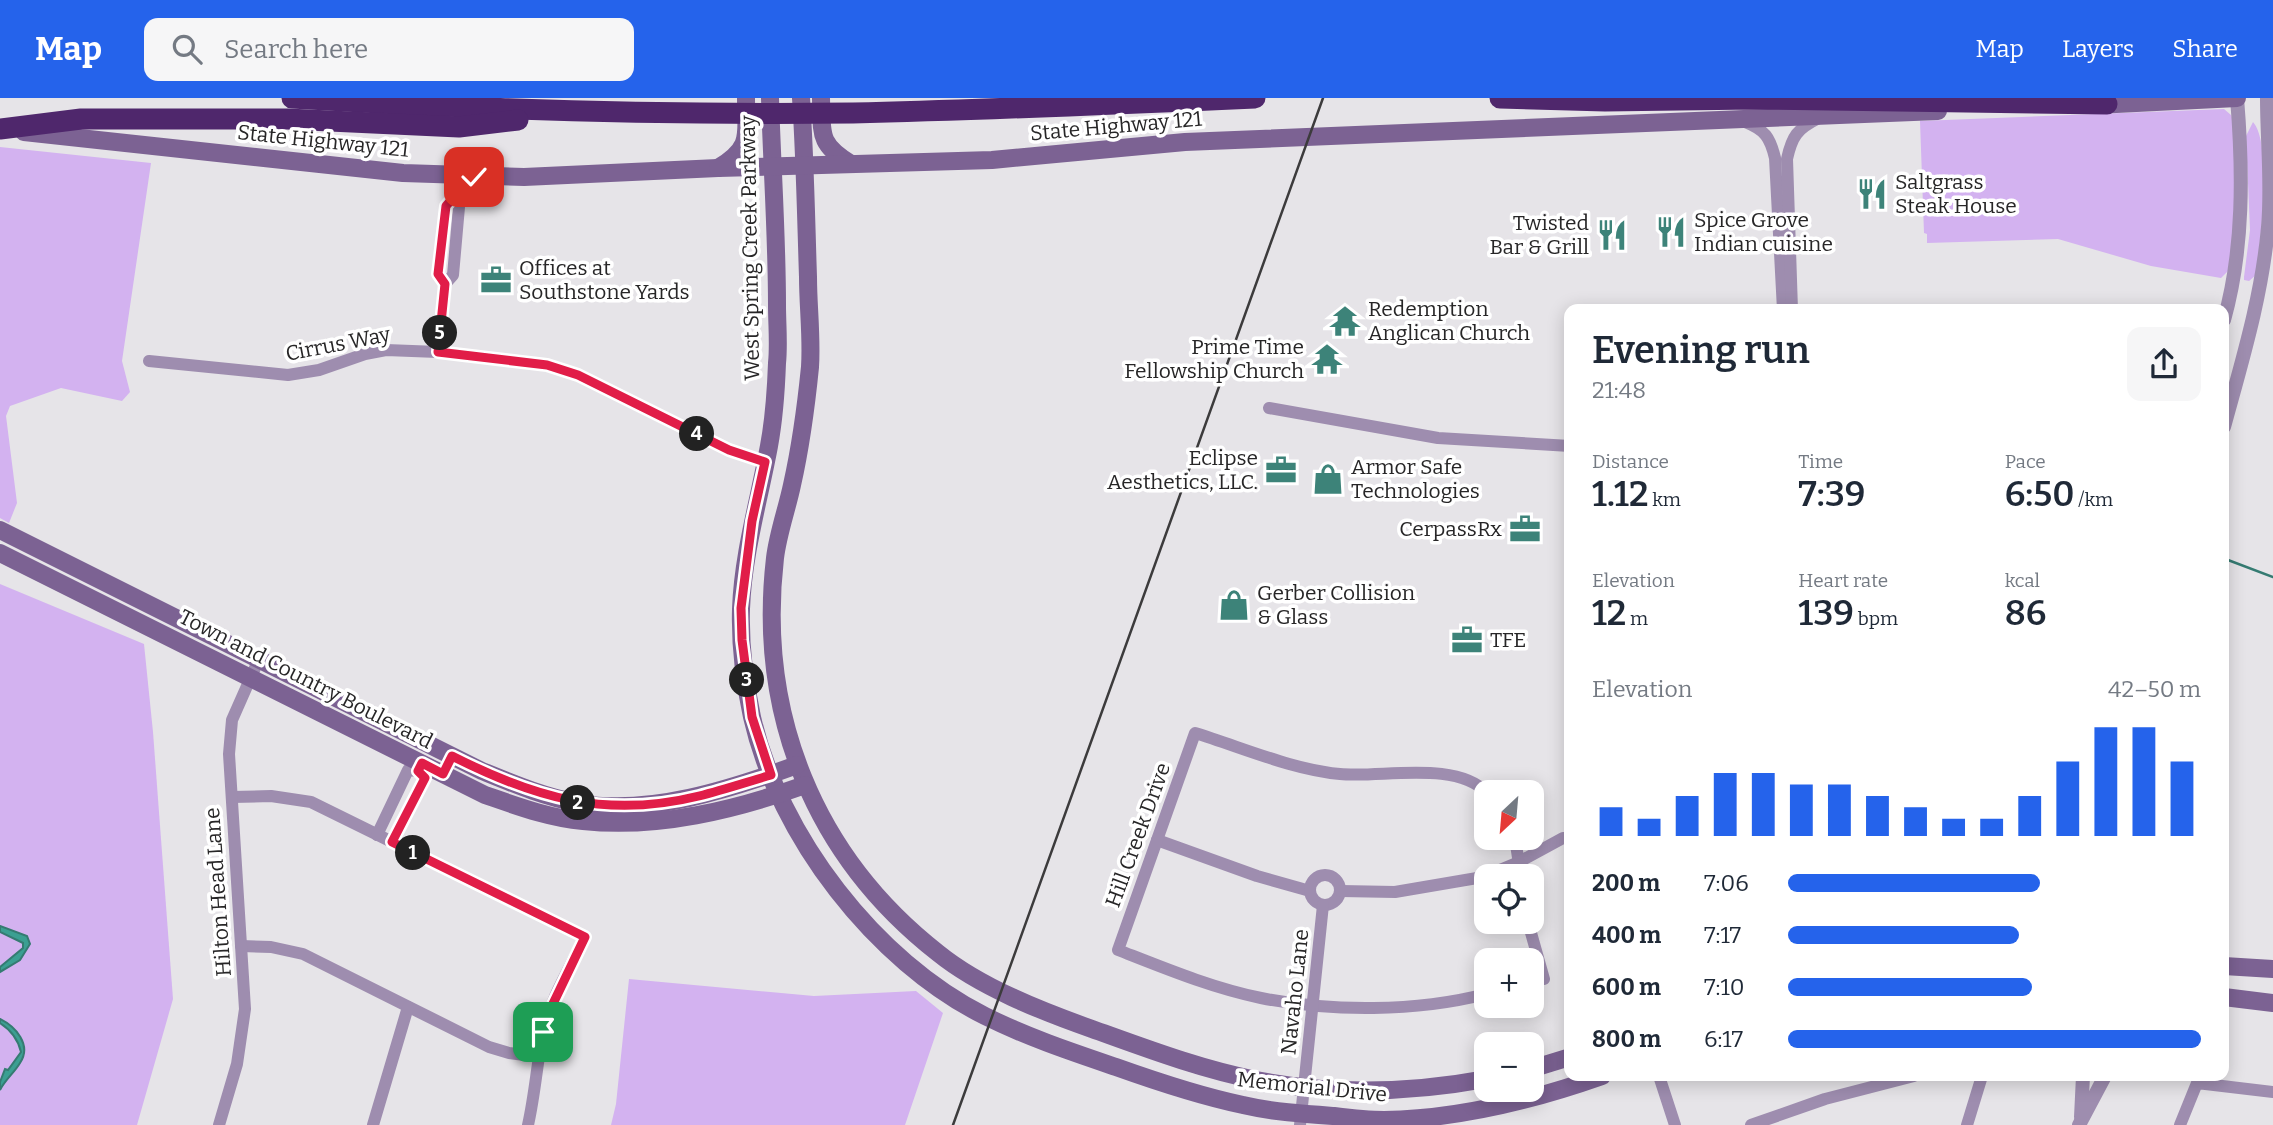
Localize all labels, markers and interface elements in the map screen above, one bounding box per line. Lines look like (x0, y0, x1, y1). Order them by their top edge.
search box (144, 18, 634, 81)
text: Map (35, 29, 102, 69)
icon: search (168, 30, 206, 68)
text: Search here (224, 34, 368, 65)
text: Map (1976, 35, 2024, 63)
text: Layers (2062, 35, 2134, 63)
text: Share (2172, 35, 2238, 63)
street label: State Highway 121 (1029, 106, 1203, 146)
street label: West Spring Creek Parkway (735, 114, 765, 381)
street label: State Highway 121 (236, 119, 410, 163)
pin (444, 147, 504, 207)
icon: check (455, 158, 493, 196)
place label: Saltgrass Steak House (1895, 169, 2017, 219)
restaurant icon: Saltgrass Steak House (1855, 177, 1889, 211)
place label: Spice Grove Indian cuisine (1694, 207, 1833, 257)
place label: Twisted Bar & Grill (1489, 210, 1589, 260)
restaurant icon: Spice Grove Indian cuisine (1654, 215, 1688, 249)
restaurant icon: Twisted Bar & Grill (1595, 218, 1629, 252)
place label: Offices at Southstone Yards (519, 255, 690, 305)
office icon: Offices at Southstone Yards (479, 263, 513, 297)
place label: Redemption Anglican Church (1368, 296, 1530, 346)
temple icon: Redemption Anglican Church (1328, 304, 1362, 338)
pin: 5 (422, 316, 458, 350)
street label: Cirrus Way (283, 321, 394, 367)
text: 5 (434, 321, 445, 344)
text: Evening run (1592, 327, 1810, 373)
button: share (2127, 327, 2201, 401)
place label: Prime Time Fellowship Church (1124, 334, 1304, 384)
temple icon: Prime Time Fellowship Church (1310, 342, 1344, 376)
text: 21:48 (1592, 376, 1646, 404)
pin: 4 (680, 416, 714, 452)
text: 4 (691, 422, 702, 445)
place label: Eclipse Aesthetics, LLC. (1107, 445, 1258, 495)
text: Distance (1592, 450, 1669, 473)
text: Time (1798, 450, 1843, 473)
text: Pace (2005, 450, 2046, 473)
office icon: Eclipse Aesthetics, LLC. (1264, 453, 1298, 487)
place label: Armor Safe Technologies (1351, 454, 1480, 504)
shop icon: Armor Safe Technologies (1311, 462, 1345, 496)
text: 1.12 (1592, 473, 1648, 515)
text: 7:39 (1798, 473, 1865, 515)
text: 6:50 (2005, 473, 2075, 515)
text: km (1648, 488, 1681, 511)
text: /km (2075, 488, 2113, 511)
office icon: CerpassRx (1508, 512, 1542, 546)
place label: CerpassRx (1399, 516, 1502, 542)
text: Elevation (1592, 569, 1675, 592)
text: Heart rate (1798, 569, 1888, 592)
text: kcal (2005, 569, 2040, 592)
place label: Gerber Collision & Glass (1257, 580, 1415, 630)
shop icon: Gerber Collision & Glass (1217, 588, 1251, 622)
text: 12 (1592, 592, 1626, 634)
text: 139 (1798, 592, 1854, 634)
text: 86 (2005, 592, 2046, 634)
street label: Town and Country Boulevard (175, 604, 437, 754)
text: m (1626, 607, 1648, 630)
text: bpm (1854, 607, 1898, 630)
office icon: TFE (1450, 623, 1484, 657)
place label: TFE (1490, 627, 1526, 653)
pin: 3 (730, 662, 764, 698)
text: 3 (741, 668, 752, 691)
text: Elevation (1592, 675, 1692, 703)
text: 42–50 m (2108, 675, 2201, 703)
street label: Hill Creek Drive (1100, 759, 1176, 911)
north arrow (1474, 780, 1544, 850)
map controls (1474, 780, 1544, 1102)
pin: 2 (560, 786, 596, 820)
text: 2 (572, 791, 583, 814)
street label: Hilton Head Lane (199, 807, 237, 977)
pin: 1 (396, 836, 430, 870)
text: 1 (408, 841, 417, 864)
button: locate (1474, 864, 1544, 934)
text: 200 m (1592, 869, 1660, 897)
text: 7:06 (1704, 869, 1749, 897)
text: 400 m (1592, 921, 1661, 949)
text: 7:17 (1704, 921, 1741, 949)
street label: Navaho Lane (1275, 928, 1315, 1056)
button: + (1474, 948, 1544, 1018)
text: 600 m (1592, 973, 1661, 1001)
text: 7:10 (1704, 973, 1744, 1001)
pin (513, 1002, 573, 1062)
icon: arrive (524, 1013, 562, 1051)
text: 800 m (1592, 1025, 1661, 1053)
text: 6:17 (1704, 1025, 1743, 1053)
button: − (1474, 1032, 1544, 1102)
street label: Memorial Drive (1236, 1066, 1388, 1108)

